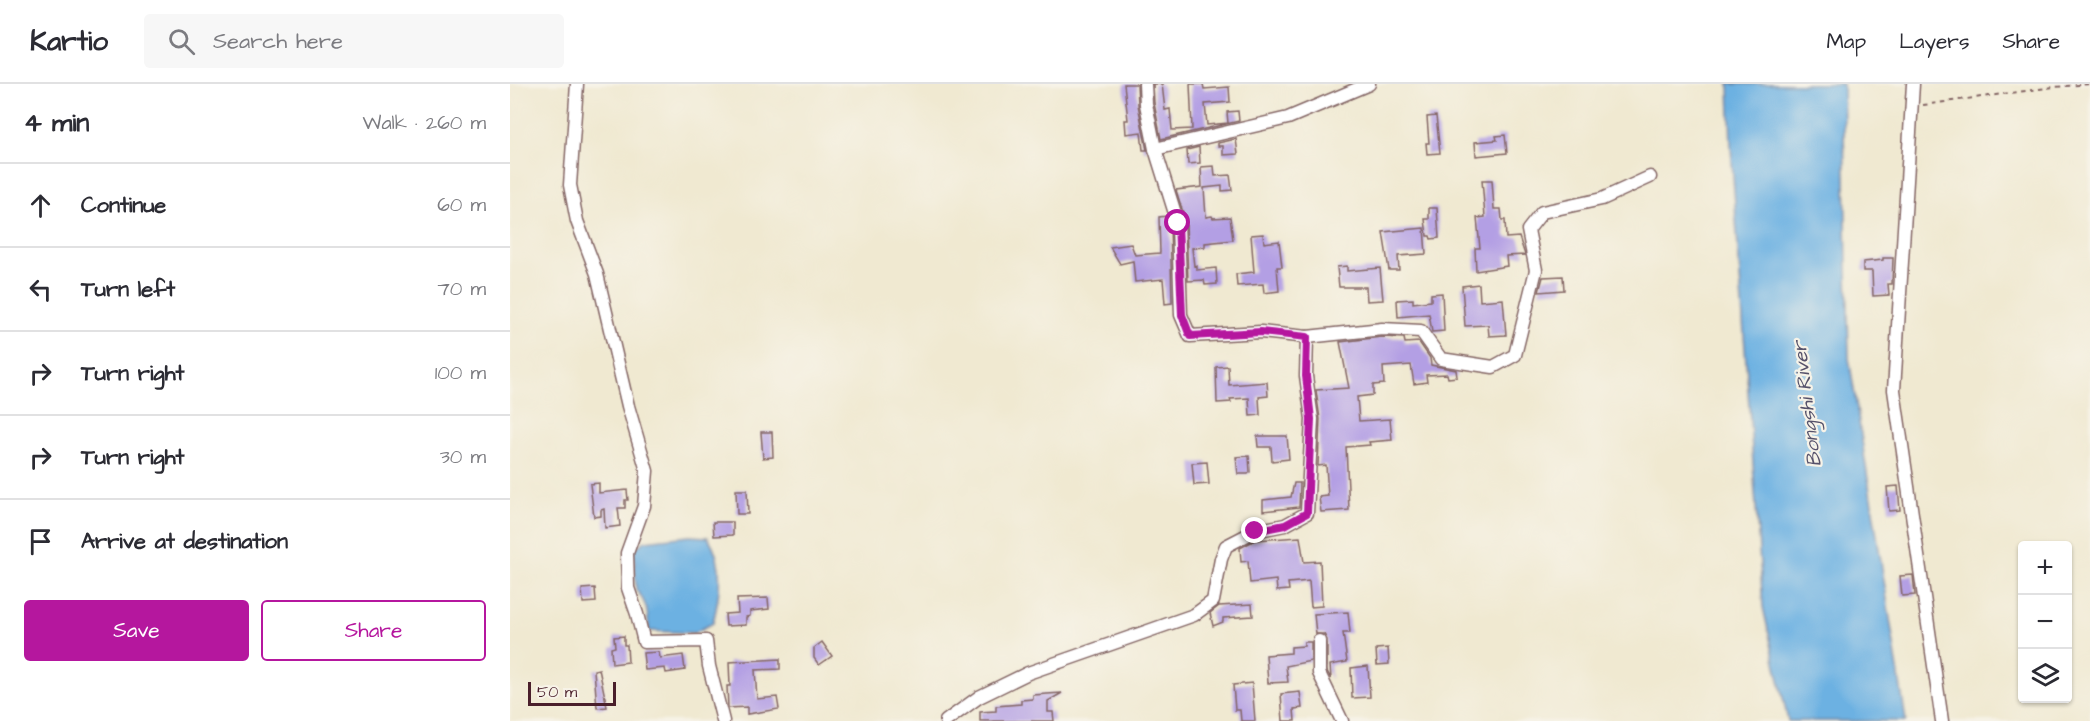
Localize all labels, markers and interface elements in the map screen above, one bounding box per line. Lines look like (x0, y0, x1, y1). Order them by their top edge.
search box (144, 14, 564, 68)
text: Kartio (30, 22, 108, 61)
icon: search (165, 25, 198, 58)
text: Search here (213, 26, 343, 57)
text: Map (1826, 27, 1866, 56)
text: Layers (1899, 27, 1969, 56)
text: Share (2002, 27, 2060, 56)
text: 4 min (24, 105, 89, 141)
text: Walk · 260 m (363, 109, 486, 137)
icon: ahead (24, 189, 57, 222)
text: Continue (81, 190, 166, 221)
text: 60 m (437, 191, 486, 219)
route start (1164, 209, 1190, 235)
icon: left (24, 273, 57, 306)
text: Turn left (81, 274, 175, 305)
text: 70 m (438, 275, 486, 303)
water label: Bongshi River (1785, 338, 1830, 468)
icon: right (24, 357, 57, 390)
text: Turn right (81, 358, 184, 389)
text: 100 m (435, 359, 486, 387)
icon: right (24, 441, 57, 474)
text: Turn right (81, 442, 184, 473)
text: 30 m (440, 443, 486, 471)
route end (1241, 517, 1267, 543)
icon: arrive (24, 525, 57, 558)
text: Arrive at destination (81, 526, 288, 557)
map controls (2018, 541, 2072, 703)
button: + (2018, 541, 2072, 595)
button: − (2018, 595, 2072, 649)
button: Save (24, 600, 249, 661)
button: Share (261, 600, 486, 661)
button: layers (2018, 649, 2072, 703)
scale bar (528, 679, 616, 706)
text: 50 m (537, 681, 577, 703)

